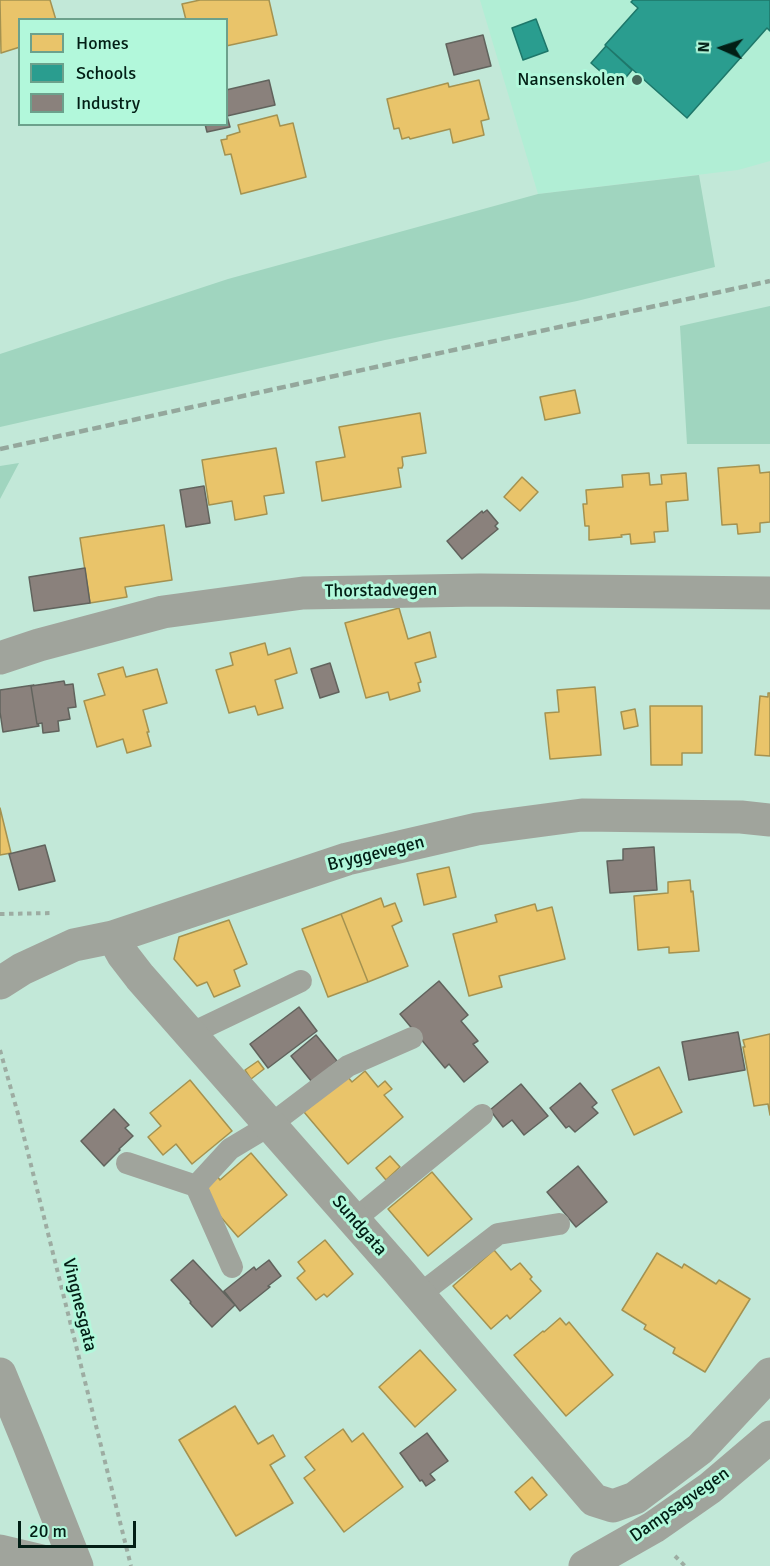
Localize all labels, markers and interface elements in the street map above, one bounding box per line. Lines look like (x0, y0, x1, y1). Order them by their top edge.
legend (18, 18, 228, 126)
north arrow (692, 18, 752, 78)
text: Homes (76, 32, 129, 54)
text: N (694, 41, 714, 53)
text: Schools (76, 62, 136, 84)
place label: Nansenskolen (517, 69, 625, 91)
marker: Nansenskolen (630, 73, 644, 87)
text: Industry (76, 92, 140, 114)
street label: Thorstadvegen (324, 579, 438, 603)
street label: Bryggevegen (325, 832, 427, 876)
street label: Sundgata (327, 1191, 391, 1261)
street label: Vingnesgata (57, 1256, 101, 1354)
street label: Dampsagvegen (626, 1463, 734, 1547)
scale bar (21, 1509, 140, 1547)
text: 20 m (29, 1520, 67, 1542)

